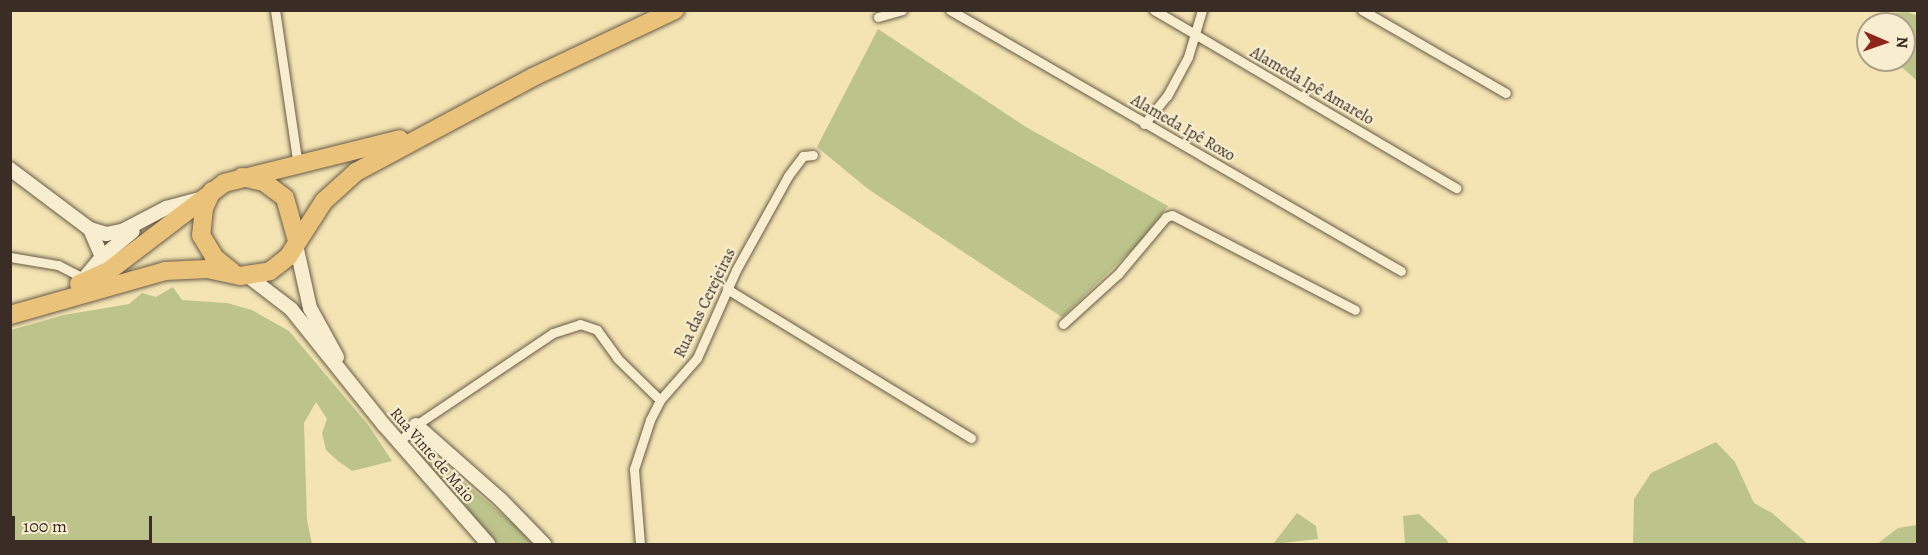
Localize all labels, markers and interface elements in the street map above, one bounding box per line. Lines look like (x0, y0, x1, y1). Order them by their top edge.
north arrow (1856, 12, 1916, 72)
text: N (1891, 36, 1913, 49)
street label: Alameda Ipê Amarelo (1247, 43, 1377, 129)
street label: Alameda Ipê Roxo (1128, 90, 1238, 166)
street label: Rua das Cerejeiras (670, 245, 740, 361)
street label: Rua Vinte de Maio (386, 404, 478, 506)
scale bar (15, 504, 154, 542)
text: 100 m (23, 514, 67, 538)

